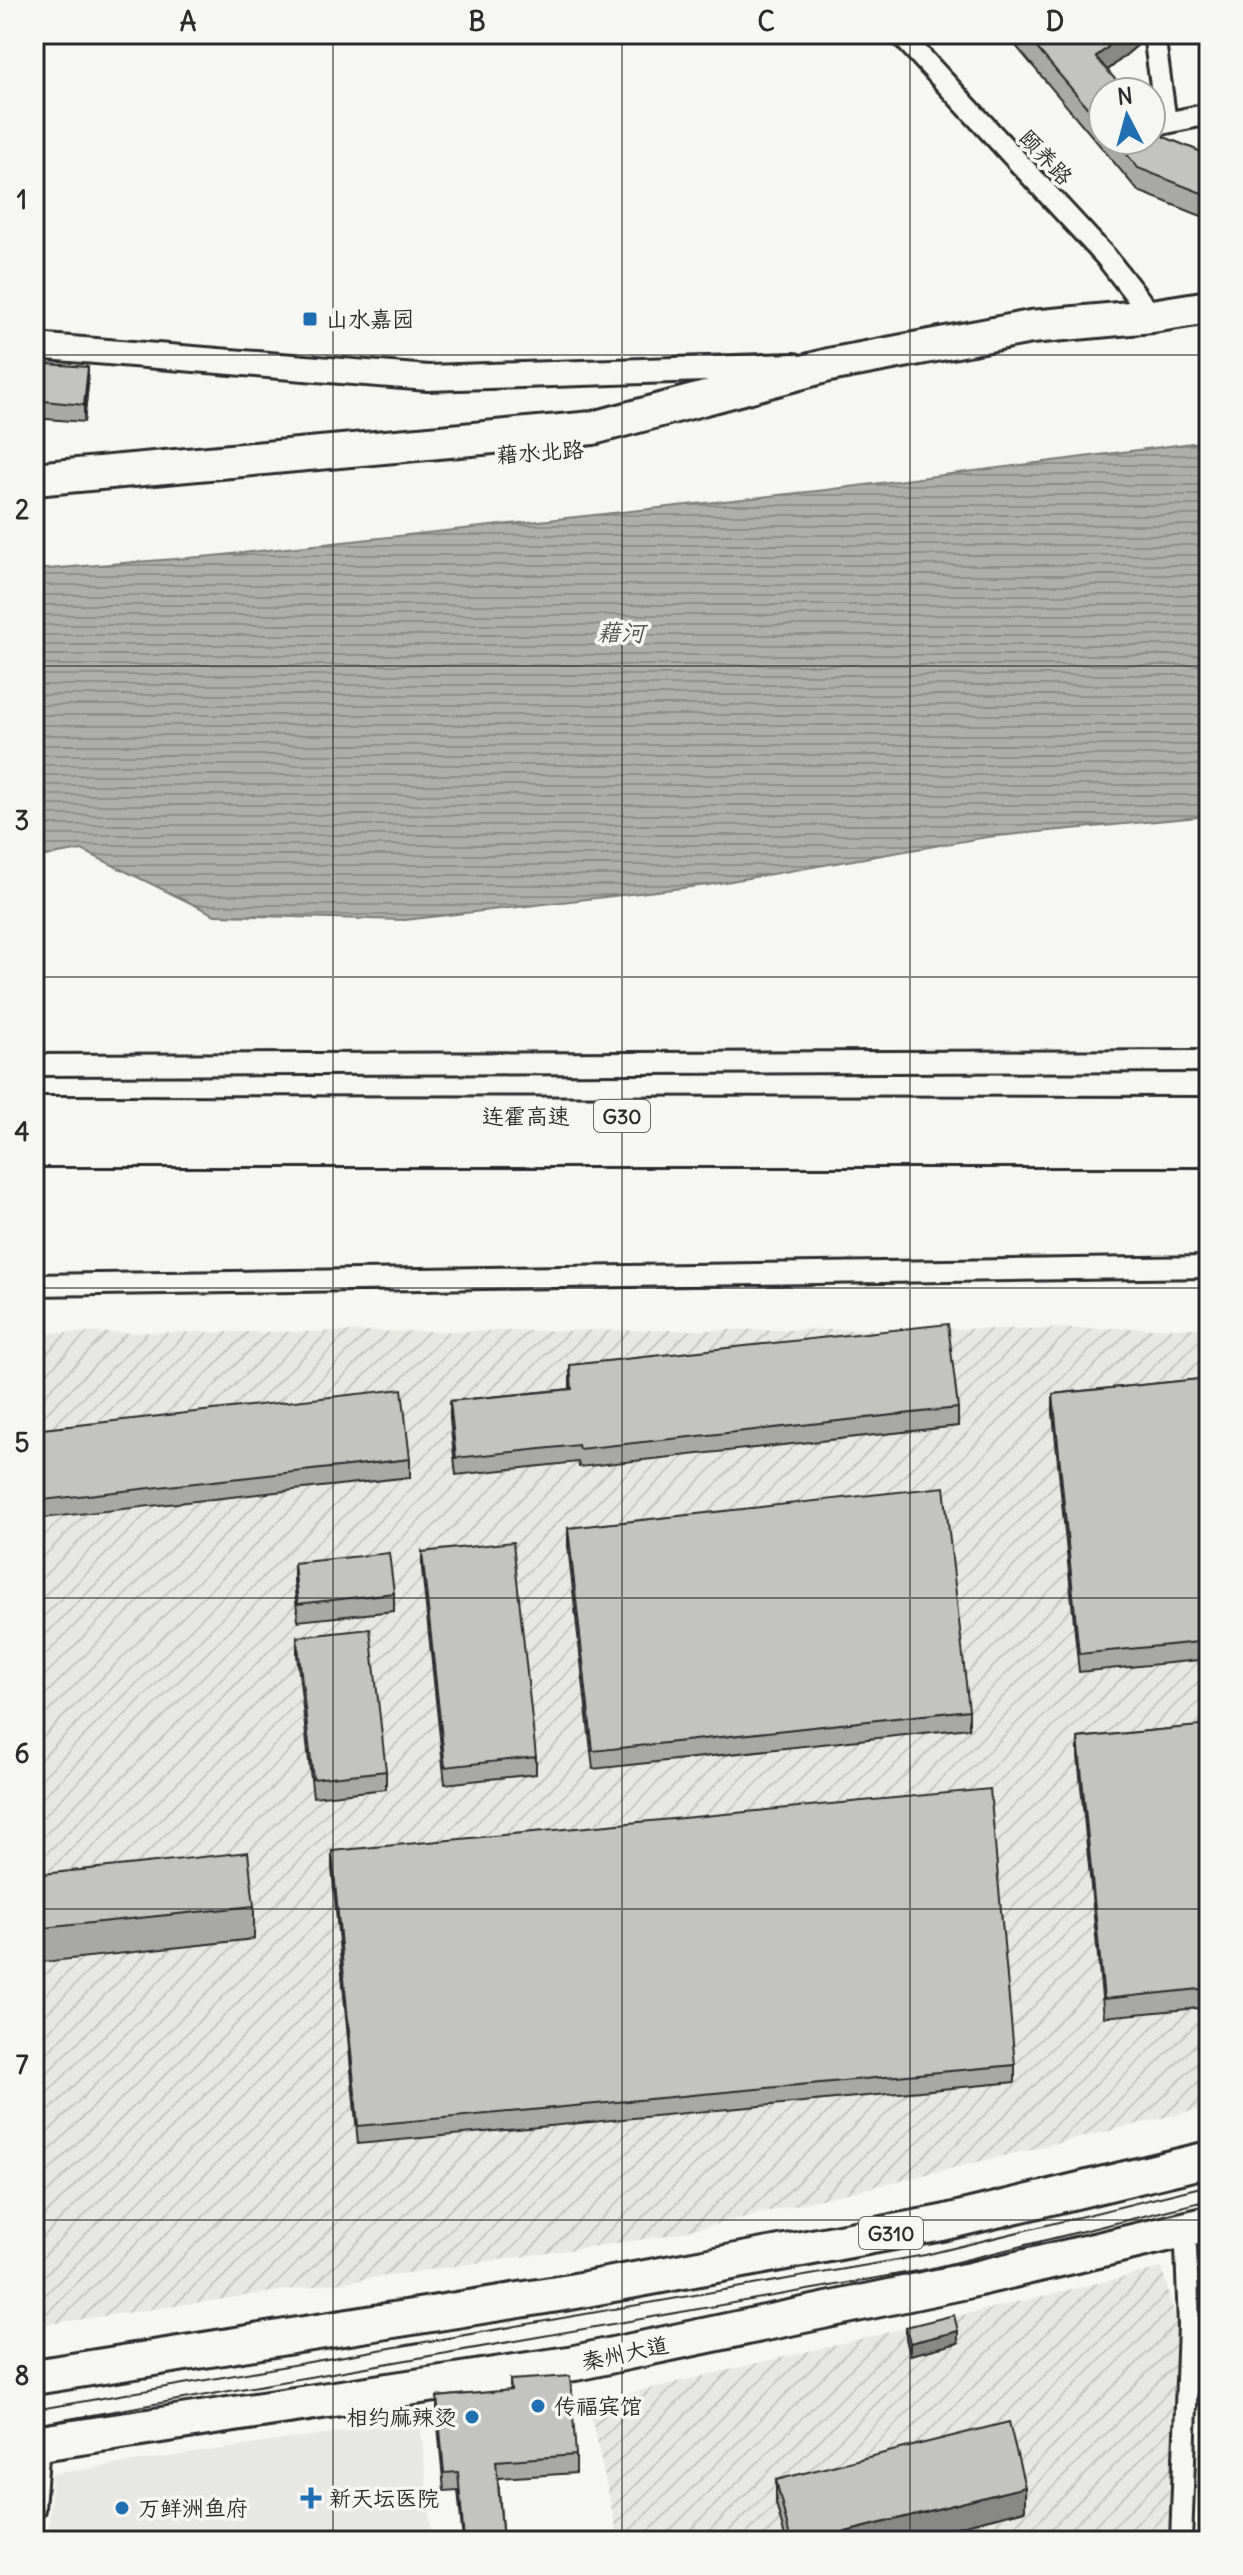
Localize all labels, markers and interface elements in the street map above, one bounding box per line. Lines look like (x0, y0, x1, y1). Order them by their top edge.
text: A (180, 5, 197, 38)
text: B (468, 5, 486, 38)
text: C (757, 5, 775, 38)
text: D (1046, 5, 1064, 38)
north arrow (1087, 76, 1167, 156)
text: N (1116, 81, 1134, 111)
street label: 颐养路 (1013, 123, 1079, 191)
text: 1 (17, 183, 27, 216)
place label: 山水嘉园 (326, 305, 414, 333)
marker: 山水嘉园 (301, 310, 319, 328)
street label: 藉水北路 (495, 435, 585, 469)
text: 2 (15, 493, 29, 526)
water label: 藉河 (597, 617, 649, 647)
text: 3 (15, 804, 29, 837)
road number: G30 (594, 1100, 650, 1132)
street label: 连霍高速 (482, 1102, 570, 1130)
text: 4 (14, 1115, 30, 1148)
text: 5 (15, 1426, 30, 1459)
text: 6 (14, 1737, 30, 1770)
text: 7 (16, 2048, 29, 2081)
road number: G310 (859, 2217, 923, 2249)
street label: 秦州大道 (579, 2330, 671, 2376)
text: 8 (15, 2359, 29, 2392)
place label: 传福宾馆 (554, 2392, 642, 2420)
marker: 传福宾馆 (529, 2397, 547, 2415)
place label: 相约麻辣烫 (346, 2403, 456, 2431)
marker: 相约麻辣烫 (463, 2408, 481, 2426)
place label: 新天坛医院 (329, 2484, 439, 2512)
marker: 新天坛医院 (300, 2487, 322, 2509)
place label: 万鲜洲鱼府 (138, 2494, 248, 2522)
marker: 万鲜洲鱼府 (113, 2499, 131, 2517)

